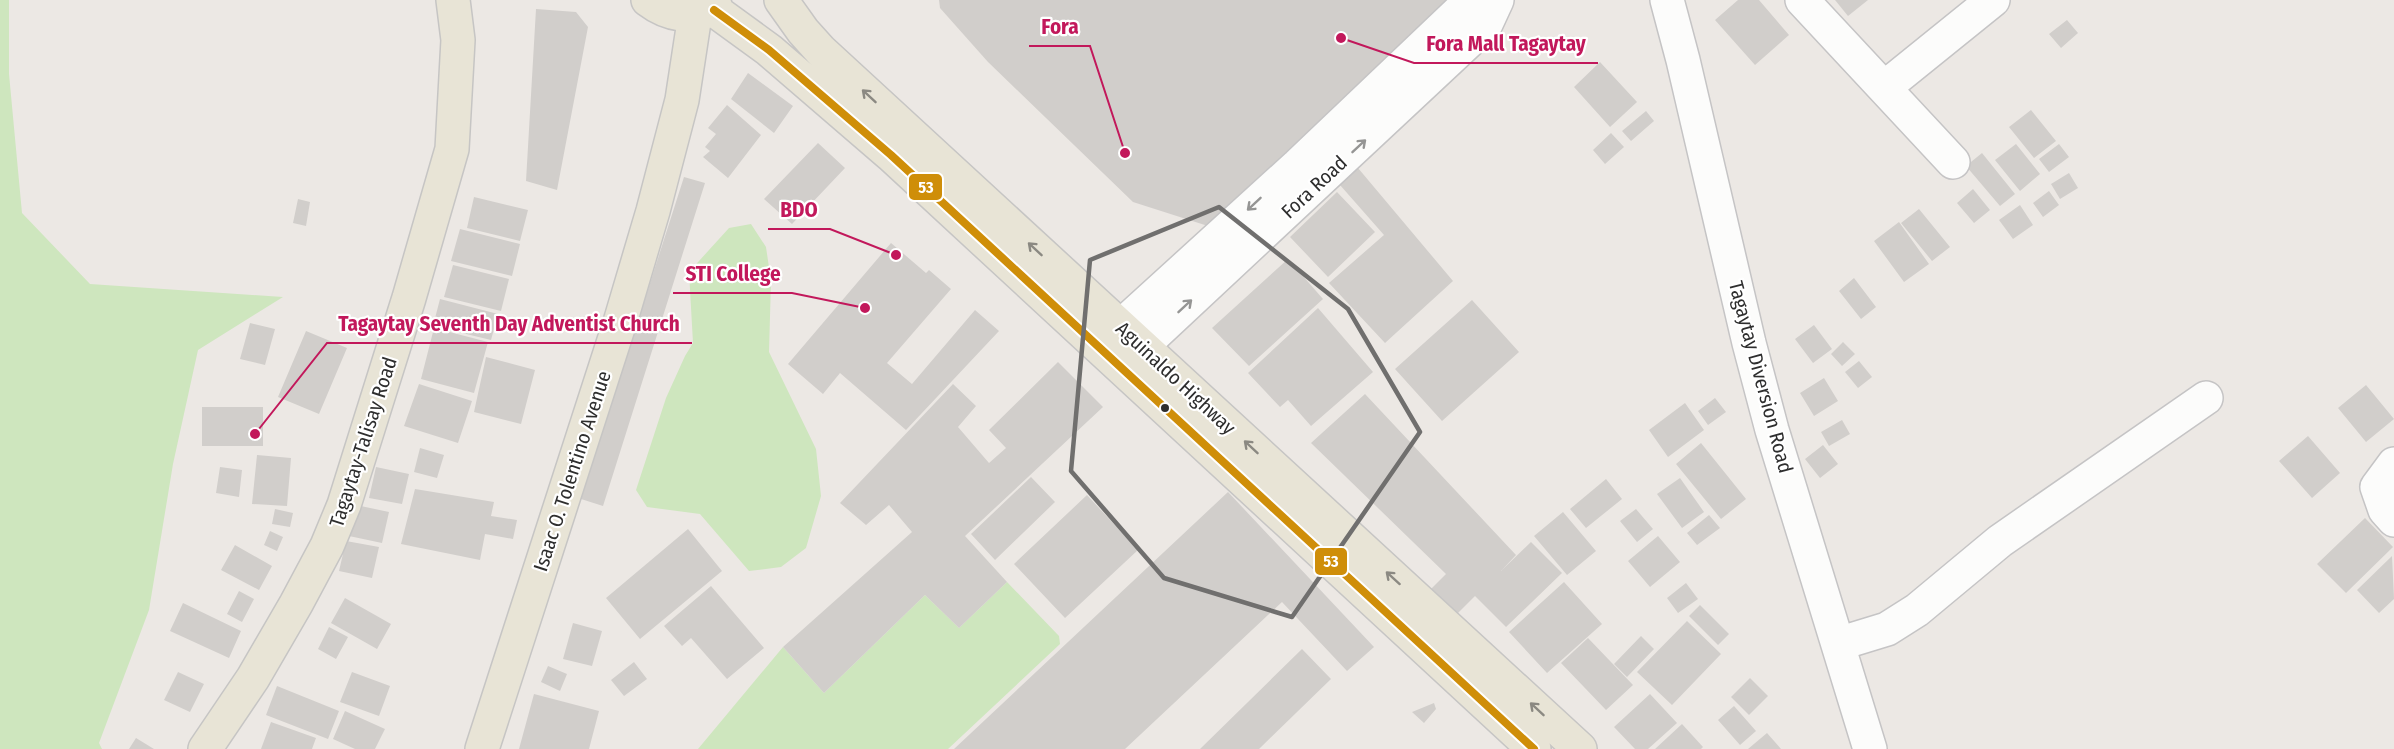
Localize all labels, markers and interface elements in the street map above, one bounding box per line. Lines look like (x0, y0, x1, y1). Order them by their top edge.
callout: Fora (1029, 7, 1090, 46)
text: Fora (1041, 14, 1079, 40)
callout: Fora Mall Tagaytay (1414, 24, 1598, 63)
text: Fora Mall Tagaytay (1426, 31, 1587, 57)
one-way arrow (861, 88, 876, 103)
one-way arrow (1351, 139, 1366, 153)
street label: Fora Road (1276, 151, 1352, 223)
line badge: 53 (908, 173, 943, 201)
text: 53 (918, 178, 934, 197)
callout: BDO (768, 190, 830, 229)
text: BDO (780, 197, 818, 223)
one-way arrow (1247, 197, 1262, 211)
one-way arrow (1028, 242, 1043, 256)
callout: STI College (673, 254, 792, 293)
text: STI College (685, 261, 781, 287)
street label: Tagaytay Diversion Road (1724, 278, 1798, 476)
one-way arrow (1177, 299, 1192, 314)
callout: Tagaytay Seventh Day Adventist Church (327, 304, 692, 343)
text: Tagaytay Seventh Day Adventist Church (338, 311, 680, 337)
street label: Aguinaldo Highway (1111, 316, 1241, 440)
street label: Tagaytay-Talisay Road (324, 354, 402, 530)
street label: Isaac O. Tolentino Avenue (528, 368, 616, 574)
unlabelled marker (1159, 402, 1171, 414)
one-way arrow (1244, 440, 1259, 454)
line badge: 53 (1314, 547, 1348, 576)
text: 53 (1323, 552, 1339, 571)
one-way arrow (1385, 571, 1400, 585)
one-way arrow (1529, 702, 1544, 717)

